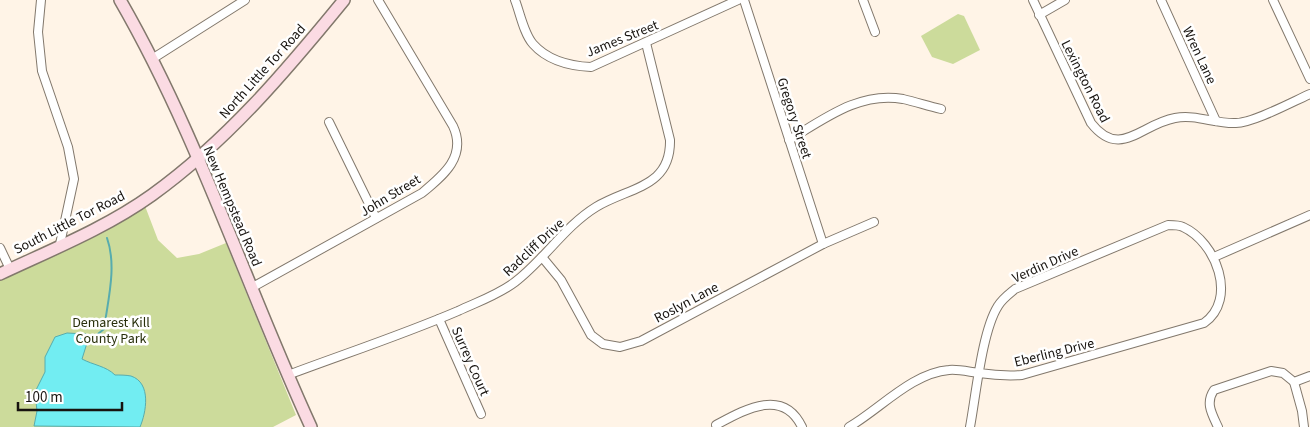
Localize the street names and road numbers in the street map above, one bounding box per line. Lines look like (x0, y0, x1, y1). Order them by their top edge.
street label: James Street (583, 15, 662, 62)
street label: North Little Tor Road (215, 20, 311, 123)
street label: Wren Lane (1177, 23, 1221, 88)
street label: Lexington Road (1056, 37, 1115, 126)
street label: Gregory Street (772, 75, 817, 162)
street label: New Hempstead Road (198, 143, 266, 270)
street label: John Street (356, 170, 425, 222)
street label: South Little Tor Road (10, 186, 129, 260)
street label: Radcliff Drive (499, 214, 569, 281)
street label: Verdin Drive (1009, 241, 1082, 288)
street label: Roslyn Lane (651, 278, 722, 328)
street label: Surrey Court (446, 324, 494, 399)
street label: Eberling Drive (1012, 333, 1096, 373)

